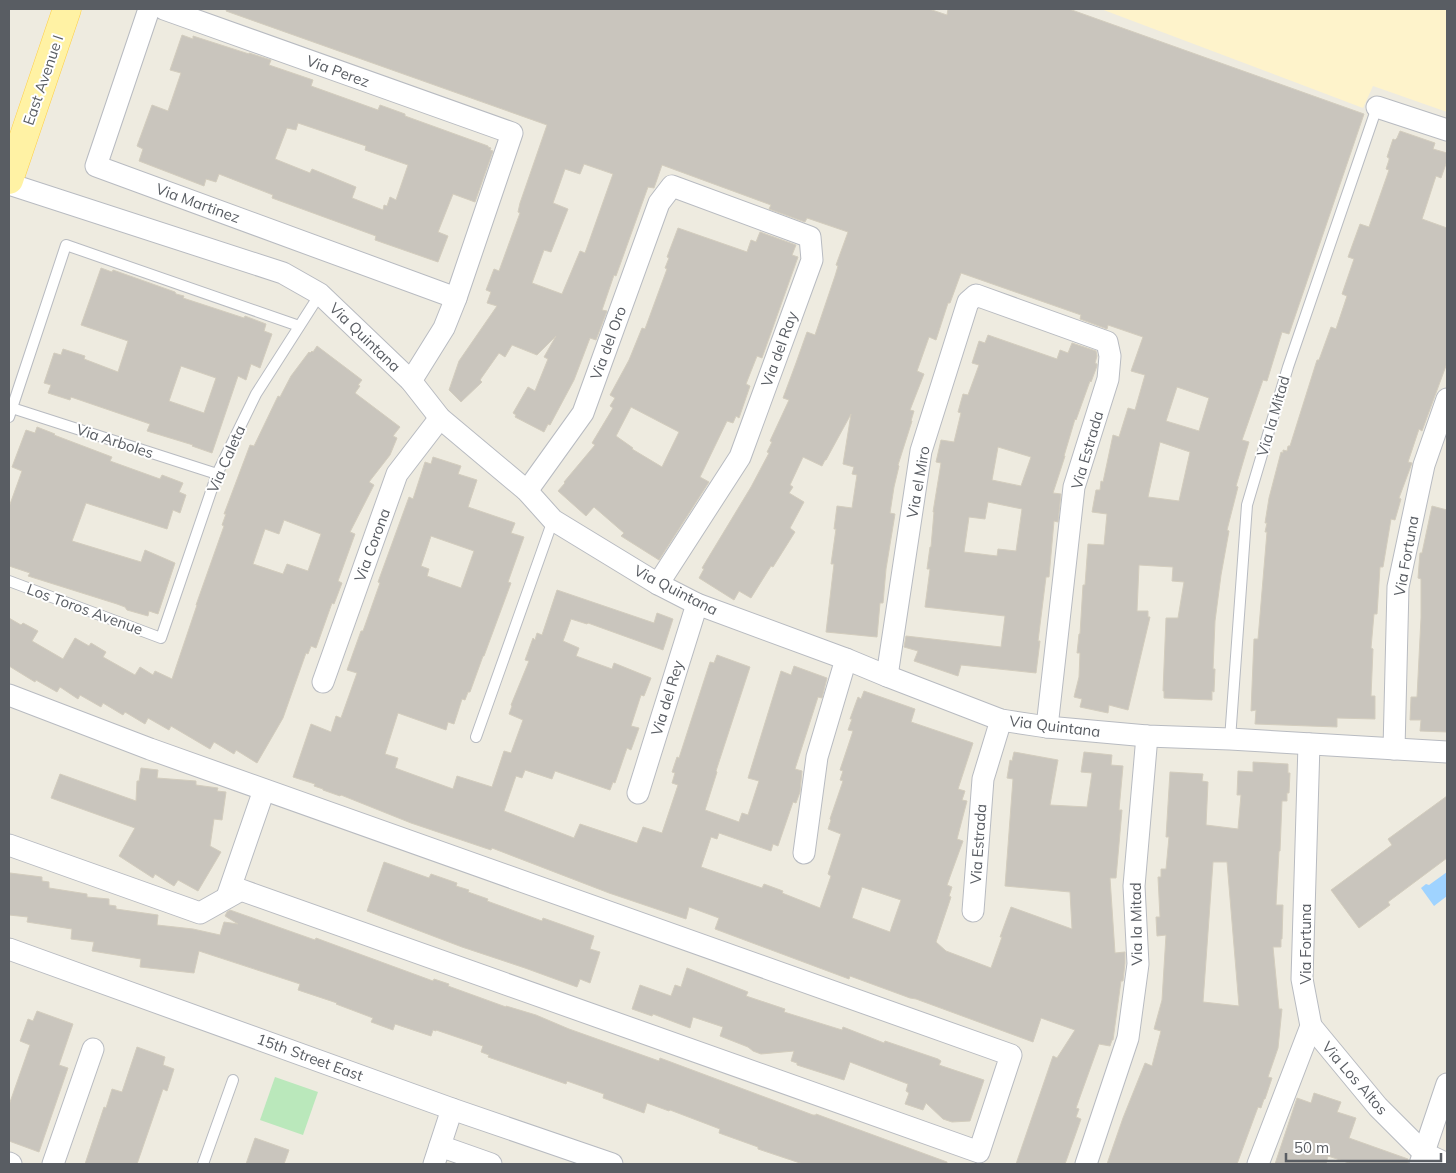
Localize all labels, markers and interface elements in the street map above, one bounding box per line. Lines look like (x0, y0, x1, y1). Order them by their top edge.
street label: East Avenue I (19, 32, 67, 128)
street label: Via Perez (304, 51, 372, 91)
street label: Via Martinez (153, 179, 243, 227)
street label: Via Quintana (325, 298, 405, 376)
street label: Via del Oro (586, 304, 630, 382)
street label: Via del Ray (757, 309, 801, 389)
street label: Via la Mitad (1252, 373, 1294, 459)
street label: Via Estrada (1067, 409, 1107, 491)
street label: Via Arboles (74, 420, 156, 462)
street label: Via Caleta (203, 422, 249, 496)
street label: Via el Miro (902, 444, 934, 520)
street label: Via Corona (350, 506, 394, 584)
street label: Via Fortuna (1390, 514, 1422, 598)
street label: Via Quintana (631, 561, 721, 619)
street label: Los Toros Avenue (24, 579, 146, 639)
street label: Via del Rey (647, 658, 687, 738)
street label: Via Quintana (1008, 711, 1102, 741)
street label: Via Estrada (966, 803, 990, 885)
street label: Via la Mitad (1126, 882, 1146, 966)
street label: Via Fortuna (1296, 903, 1315, 985)
street label: 15th Street East (254, 1029, 366, 1085)
street label: Via Los Altos (1318, 1038, 1392, 1118)
scale bar (1286, 1130, 1441, 1162)
text: 50 m (1294, 1138, 1329, 1157)

